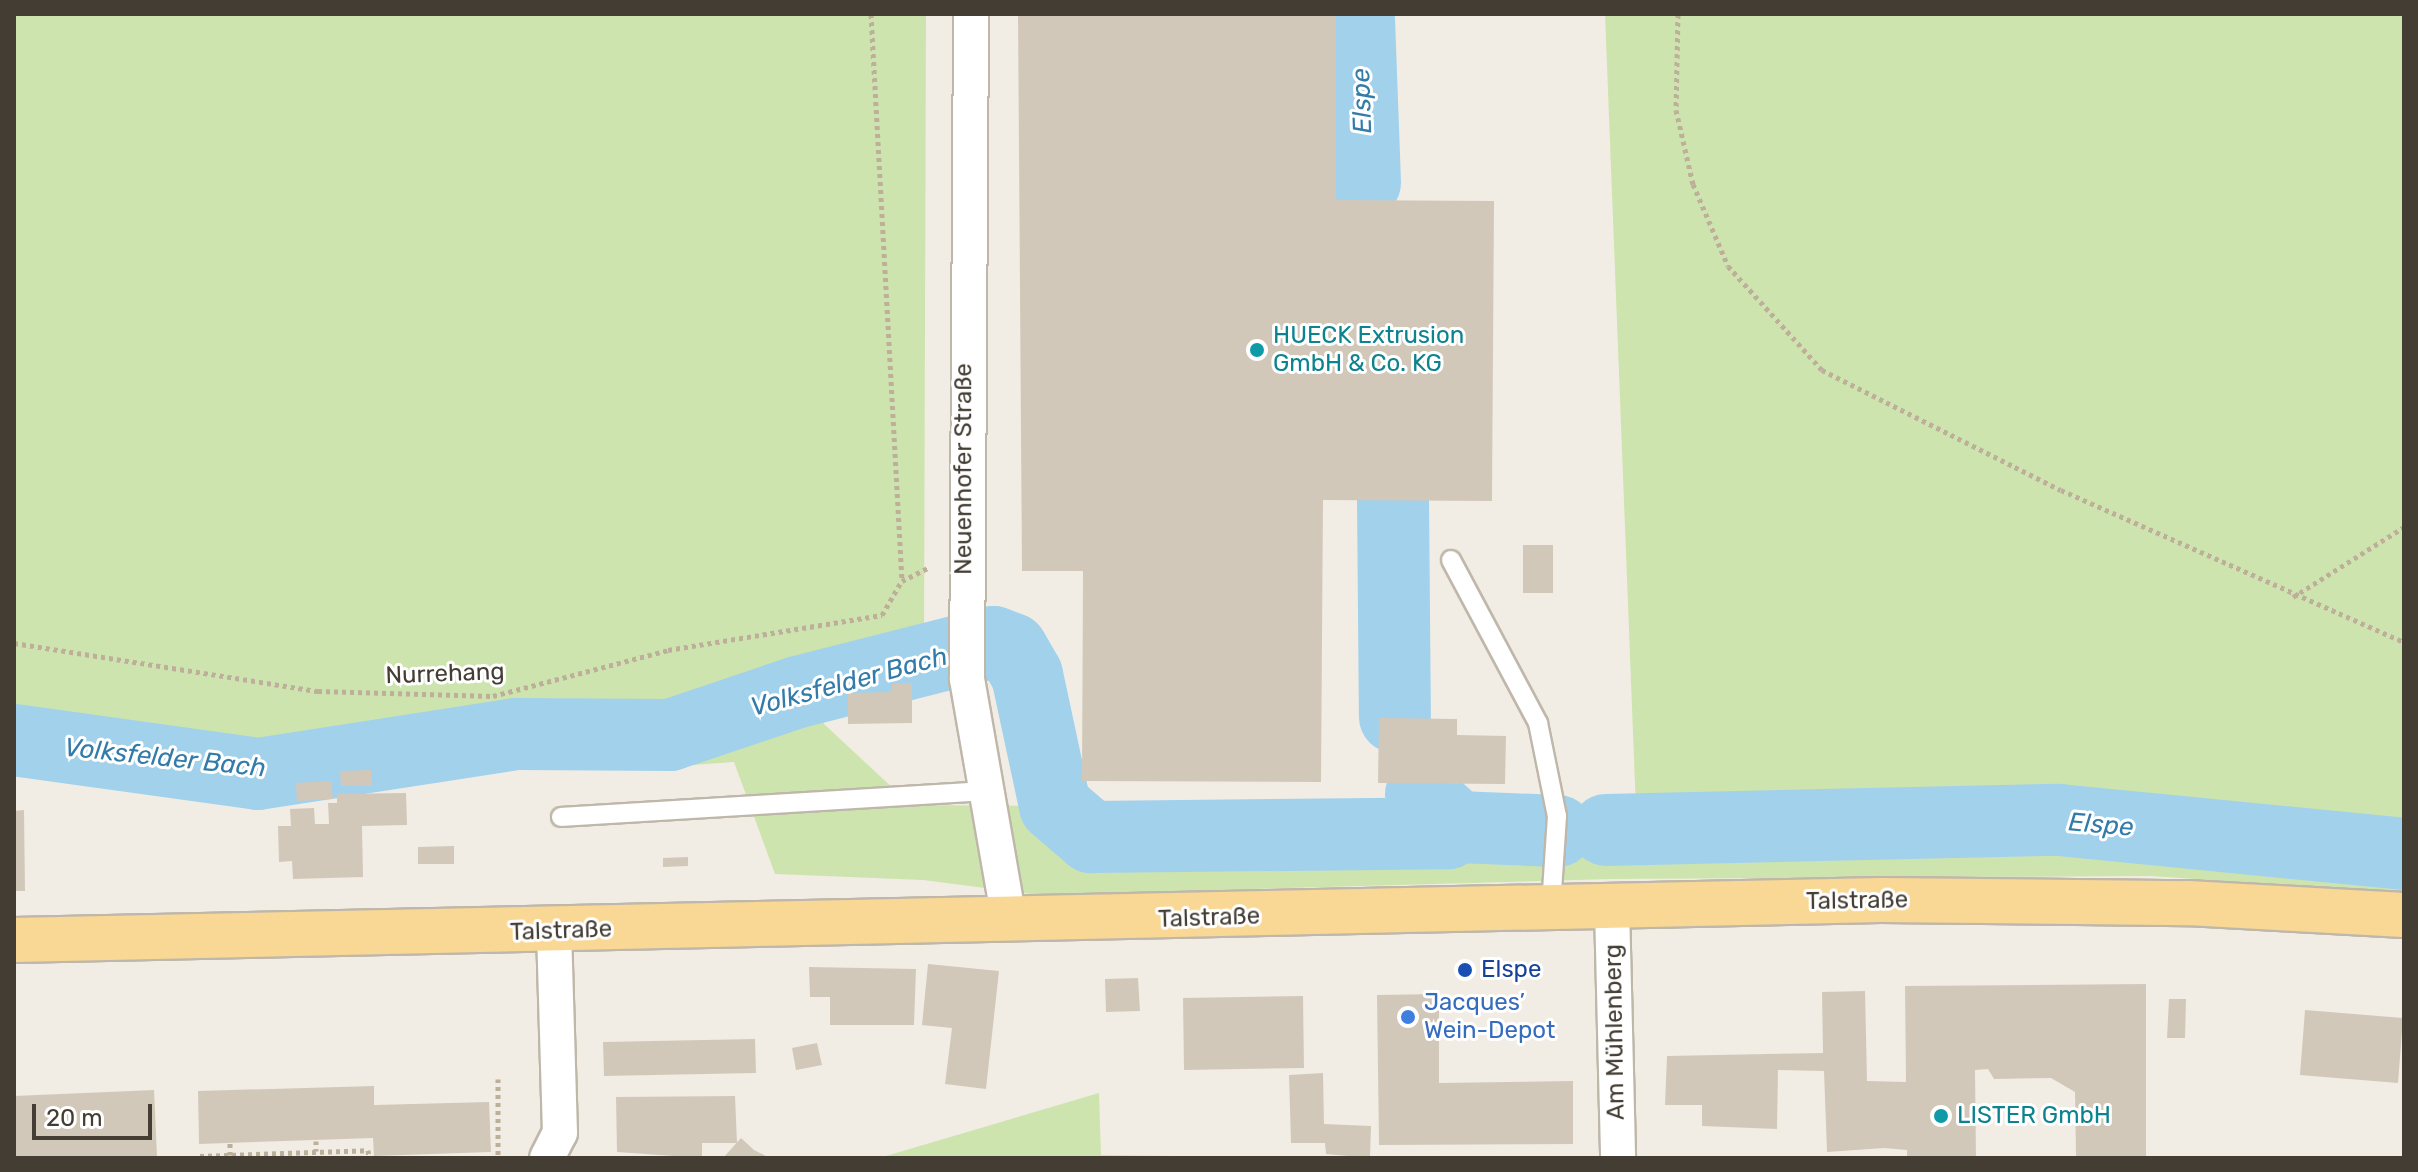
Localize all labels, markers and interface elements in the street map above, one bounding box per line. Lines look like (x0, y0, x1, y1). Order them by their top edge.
water label: Elspe (1345, 68, 1379, 134)
place label: HUECK Extrusion GmbH & Co. KG (1273, 322, 1464, 378)
marker: HUECK Extrusion GmbH & Co. KG (1248, 341, 1266, 359)
street label: Neuenhofer Straße (950, 363, 978, 575)
water label: Volksfelder Bach (747, 641, 951, 723)
street label: Nurrehang (385, 658, 505, 690)
water label: Volksfelder Bach (62, 732, 268, 784)
water label: Elspe (2067, 807, 2135, 843)
street label: Talstraße (1806, 886, 1908, 916)
street label: Talstraße (1157, 902, 1261, 934)
street label: Talstraße (509, 915, 613, 947)
street label: Am Mühlenberg (1599, 944, 1631, 1120)
place label: Elspe (1481, 956, 1541, 984)
marker: Elspe (1456, 961, 1474, 979)
place label: Jacques’ Wein-Depot (1424, 989, 1555, 1045)
marker: Jacques’ Wein-Depot (1399, 1008, 1417, 1026)
scale bar (36, 1088, 156, 1138)
place label: LISTER GmbH (1957, 1102, 2111, 1130)
text: 20 m (46, 1104, 103, 1132)
marker: LISTER GmbH (1932, 1107, 1950, 1125)

